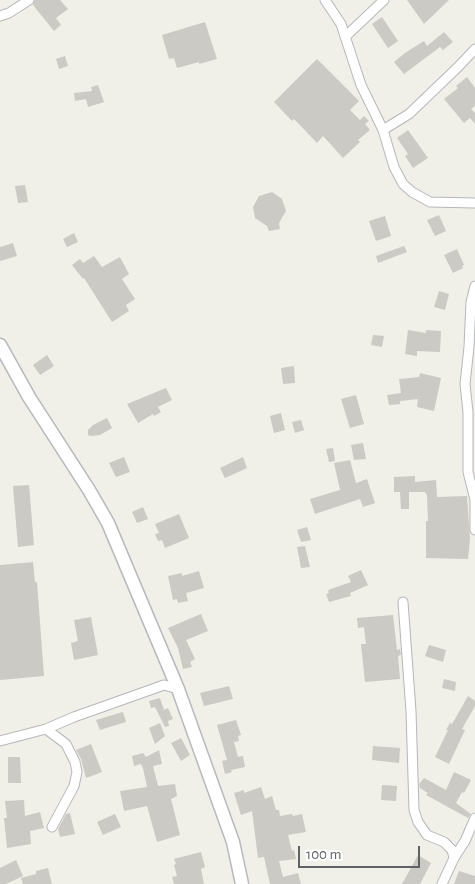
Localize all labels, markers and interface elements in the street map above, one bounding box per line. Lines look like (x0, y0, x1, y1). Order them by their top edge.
scale bar (300, 836, 422, 868)
text: 100 m (306, 847, 341, 862)

